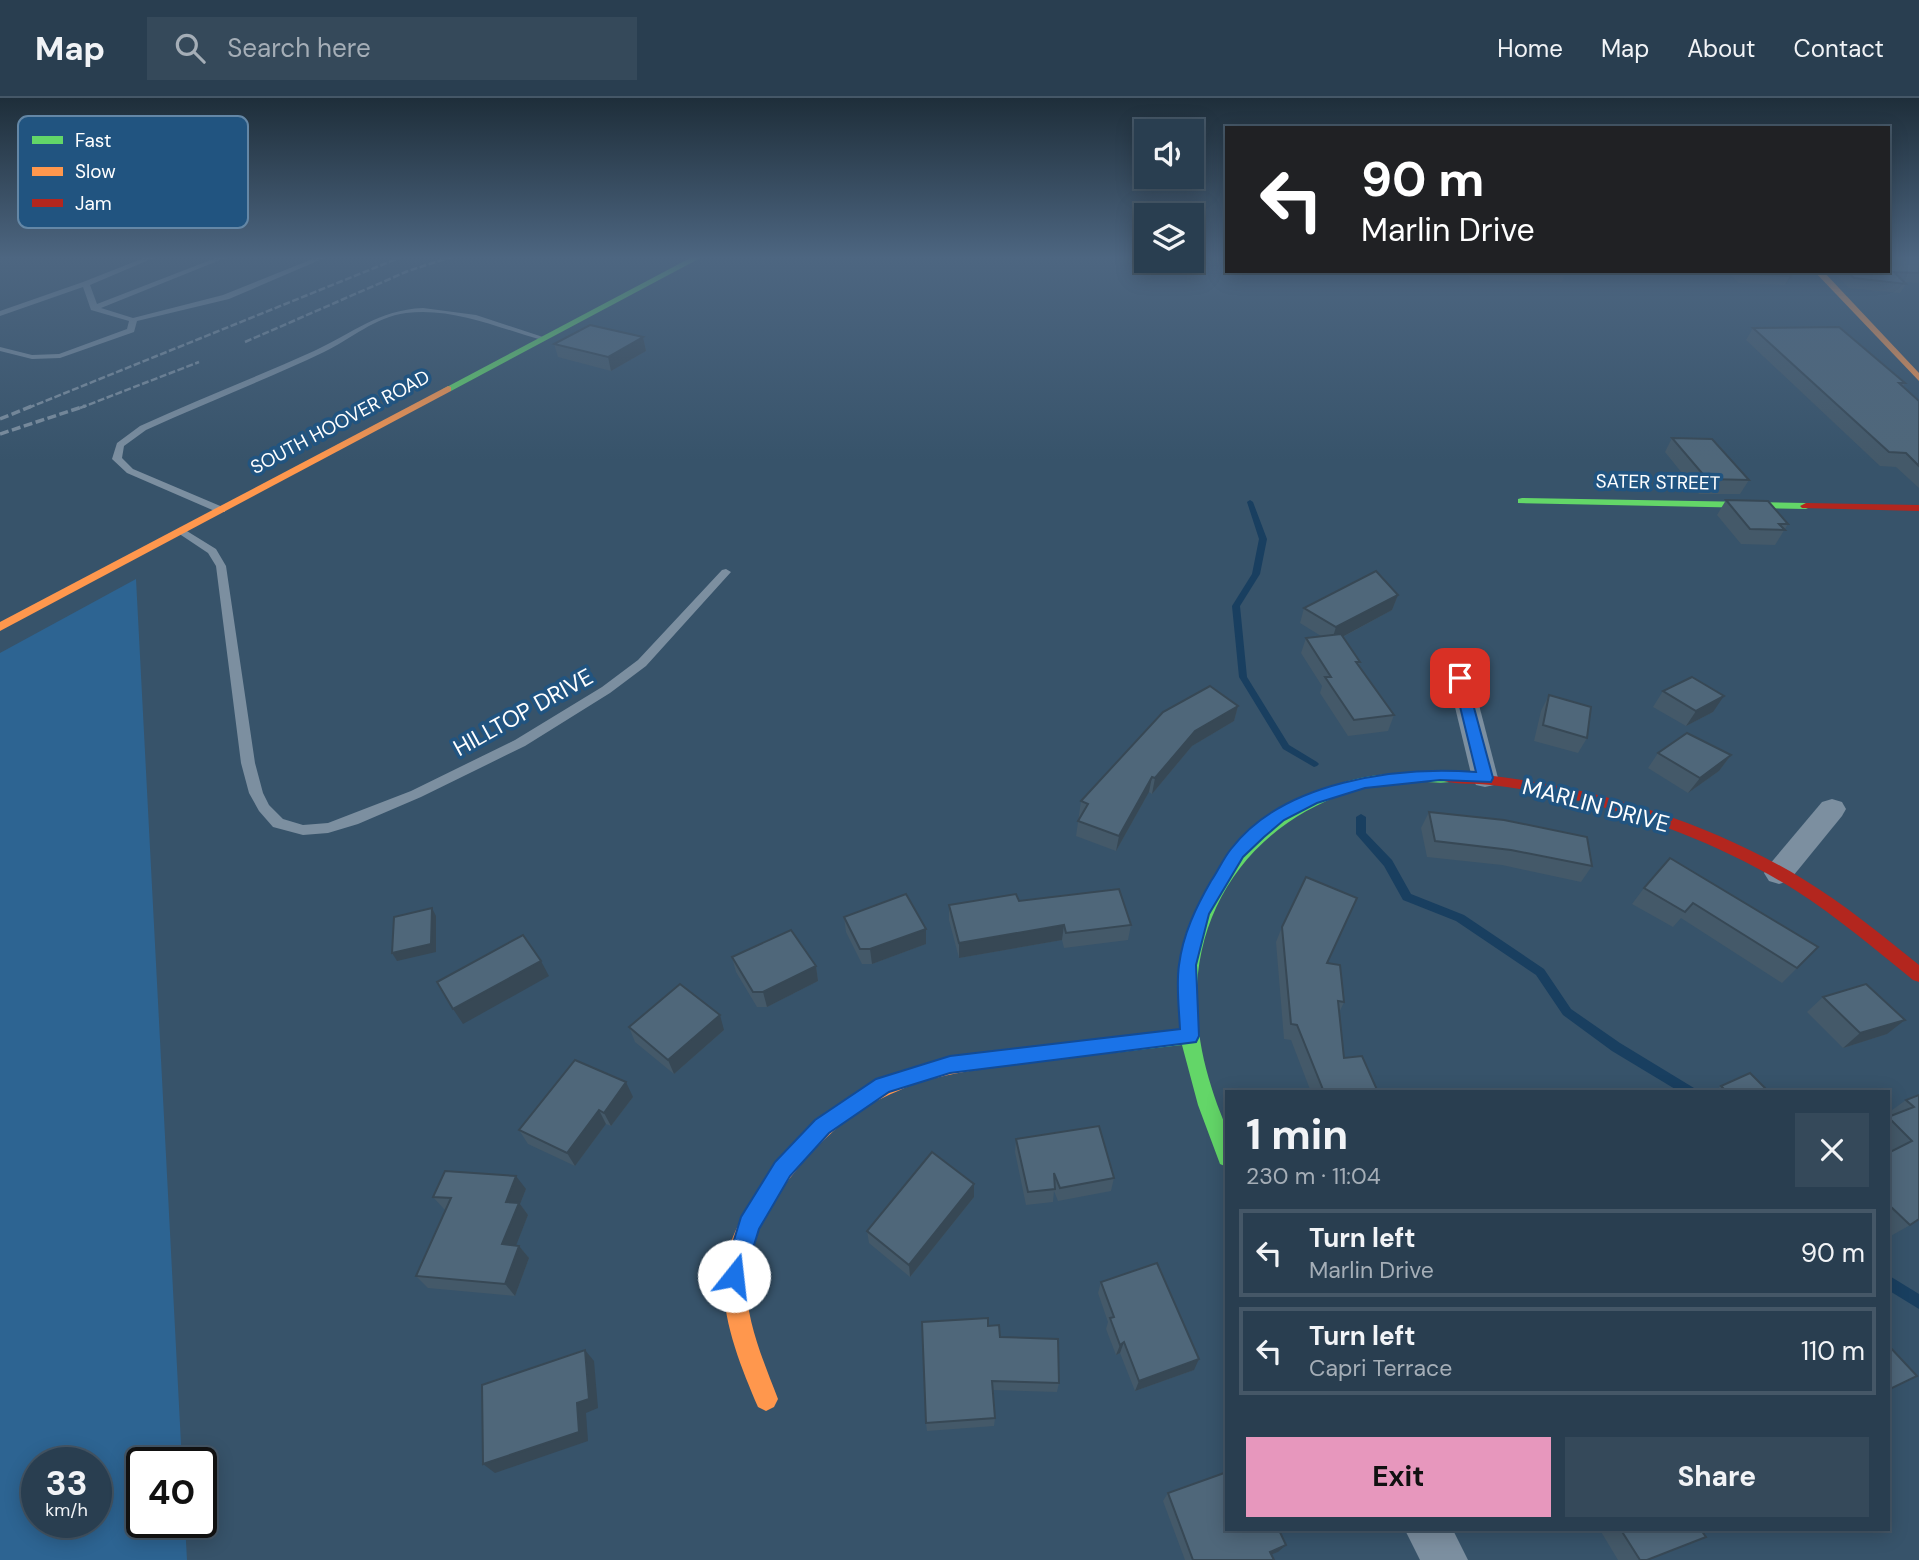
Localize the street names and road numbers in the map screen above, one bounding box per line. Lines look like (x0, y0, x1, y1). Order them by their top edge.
street label: SOUTH HOOVER ROAD (246, 364, 434, 480)
street label: SATER STREET (1595, 468, 1721, 496)
street label: HILLTOP DRIVE (448, 661, 598, 763)
street label: MARLIN DRIVE (1519, 771, 1673, 839)

